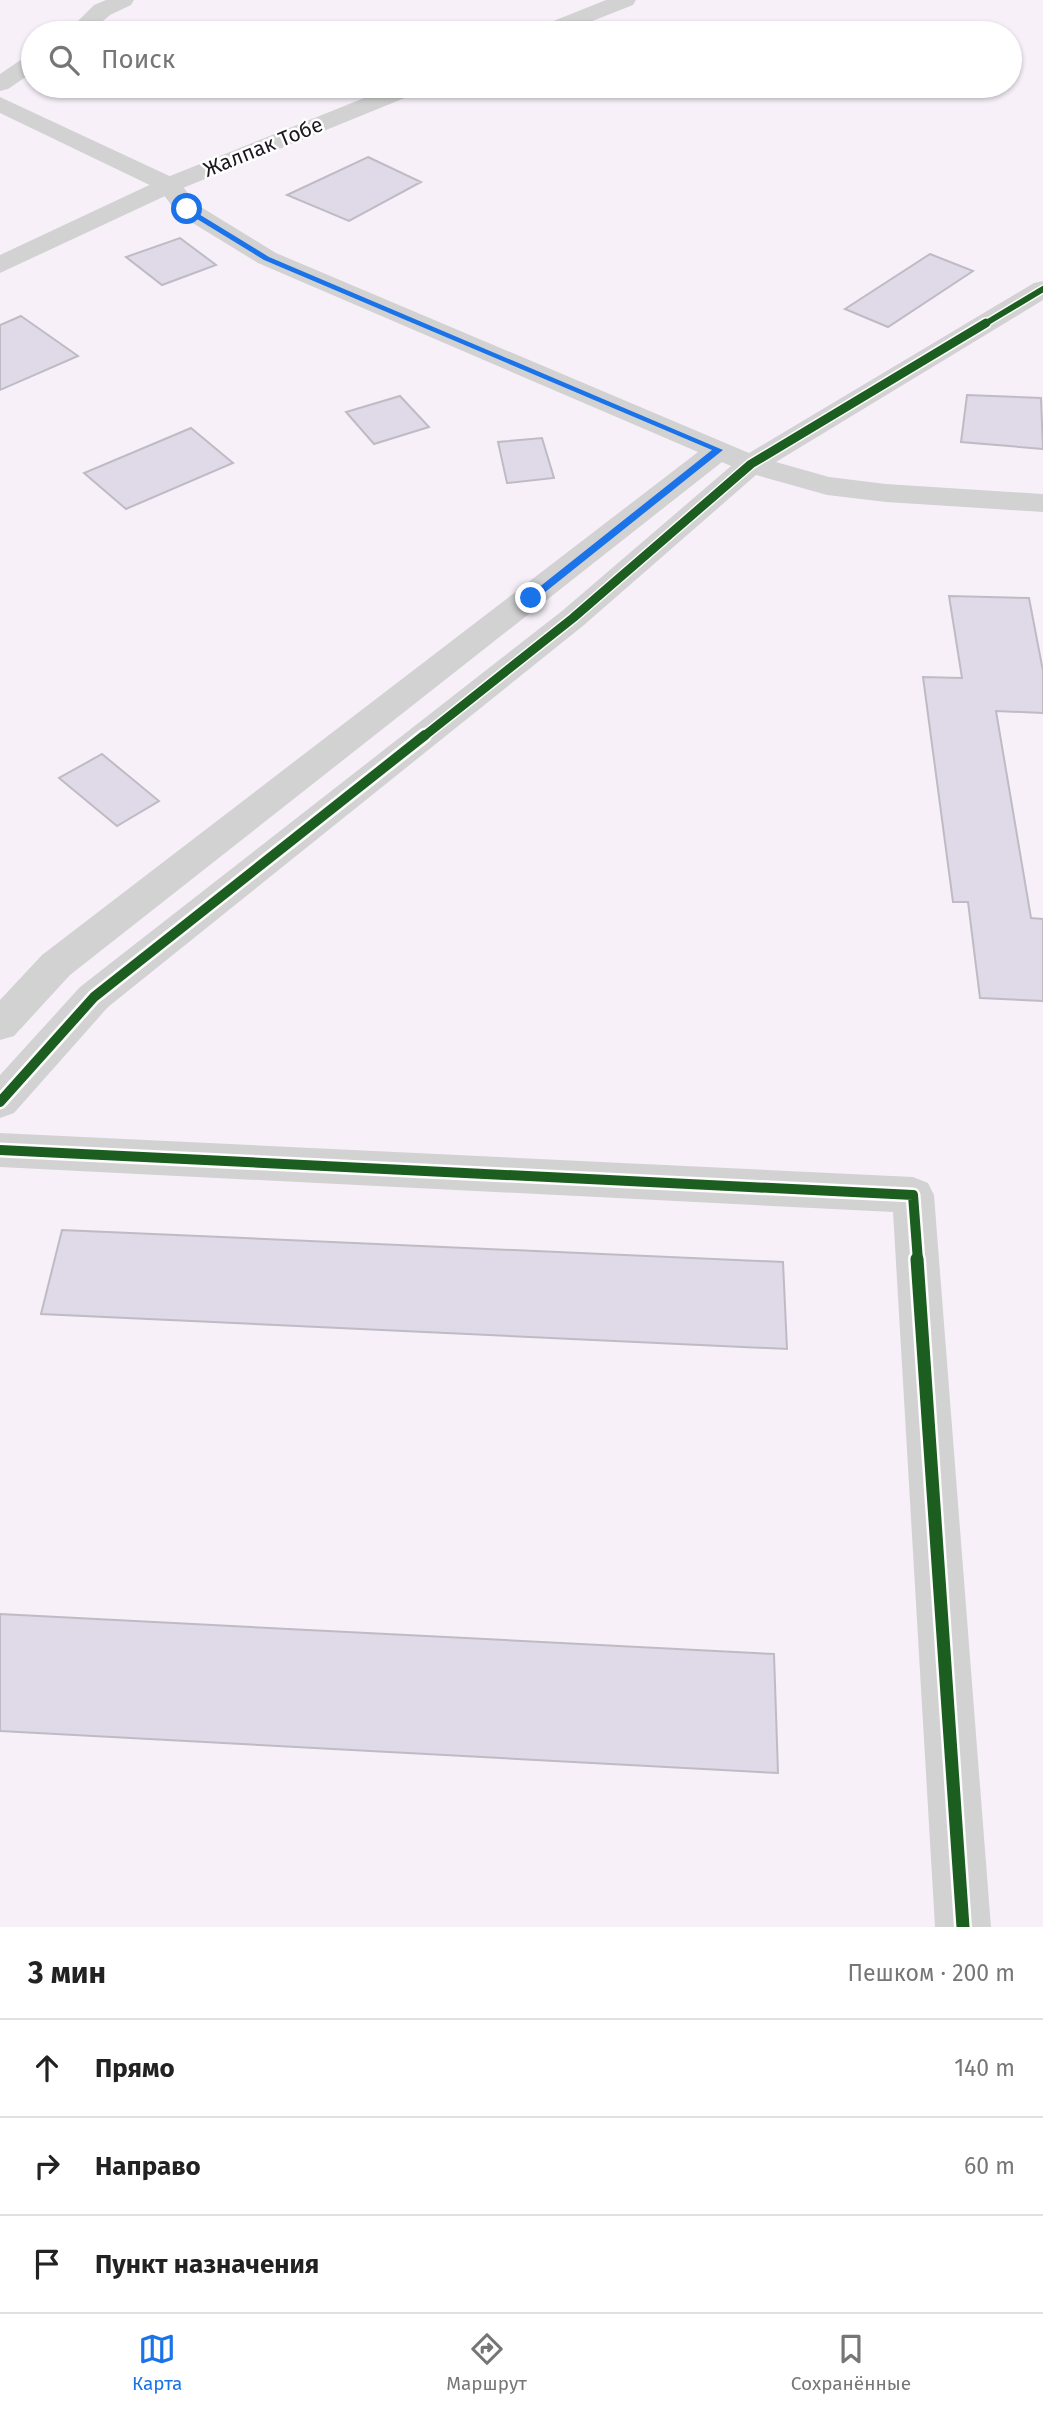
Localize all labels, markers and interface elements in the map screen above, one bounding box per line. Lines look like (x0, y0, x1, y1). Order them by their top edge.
search box (21, 21, 1022, 98)
icon: search (45, 41, 83, 79)
text: Поиск (101, 44, 175, 75)
street label: Жалпак Тобе (200, 111, 326, 183)
route start (171, 193, 202, 224)
route end (515, 582, 546, 613)
text: 3 мин (28, 1955, 106, 1991)
text: Пешком · 200 m (847, 1959, 1015, 1987)
icon: ahead (28, 2049, 66, 2087)
text: Прямо (95, 2053, 175, 2084)
text: 140 m (954, 2054, 1015, 2082)
icon: right (28, 2147, 66, 2185)
text: Направо (95, 2151, 201, 2182)
text: 60 m (964, 2152, 1015, 2180)
icon: arrive (28, 2245, 66, 2283)
text: Пункт назначения (95, 2249, 319, 2280)
tab: Карта (132, 2330, 182, 2395)
tab: Маршрут (446, 2330, 527, 2395)
tab: Сохранённые (791, 2330, 911, 2395)

